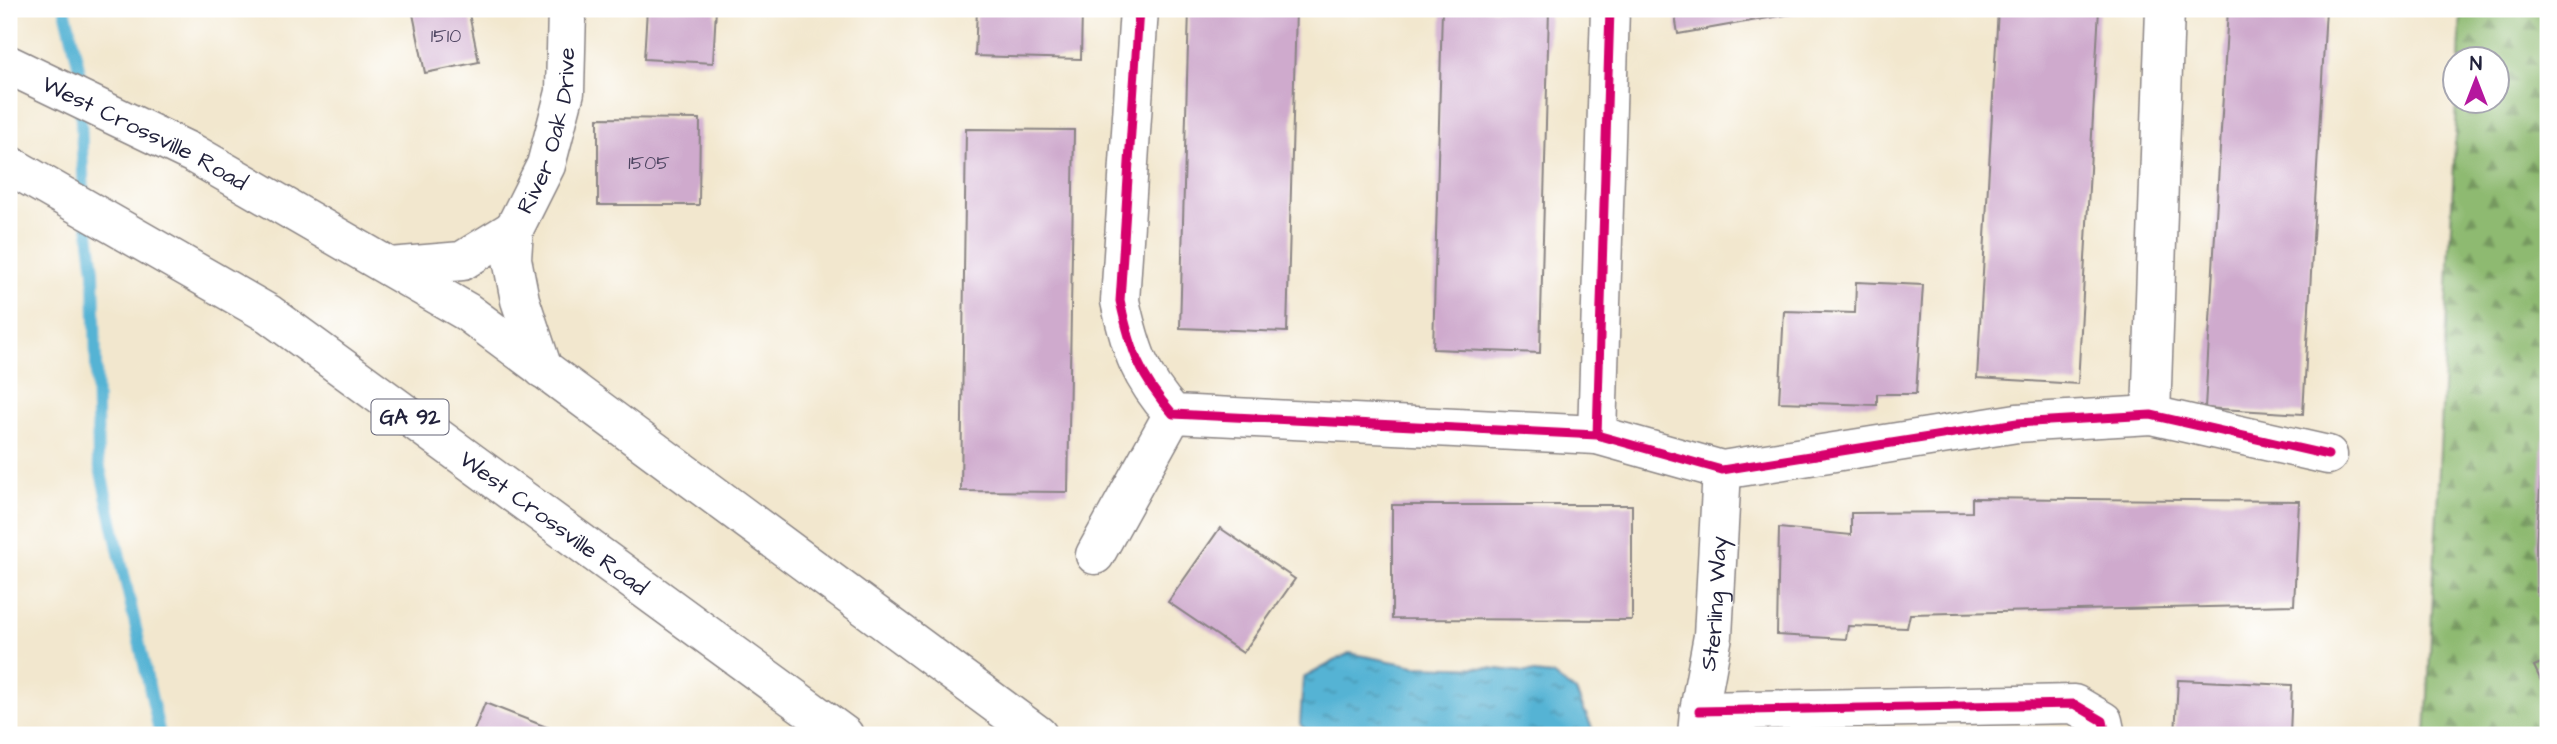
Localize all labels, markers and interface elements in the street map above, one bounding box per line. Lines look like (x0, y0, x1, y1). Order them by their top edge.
house number: 1510 (431, 23, 461, 50)
north arrow (2442, 46, 2512, 116)
street label: River Oak Drive (509, 47, 583, 219)
text: N (2470, 51, 2482, 78)
street label: West Crossville Road (37, 68, 254, 199)
house number: 1505 (628, 150, 670, 177)
road number: GA 92 (372, 400, 448, 434)
street label: West Crossville Road (453, 444, 654, 603)
street label: Sterling Way (1692, 535, 1736, 673)

